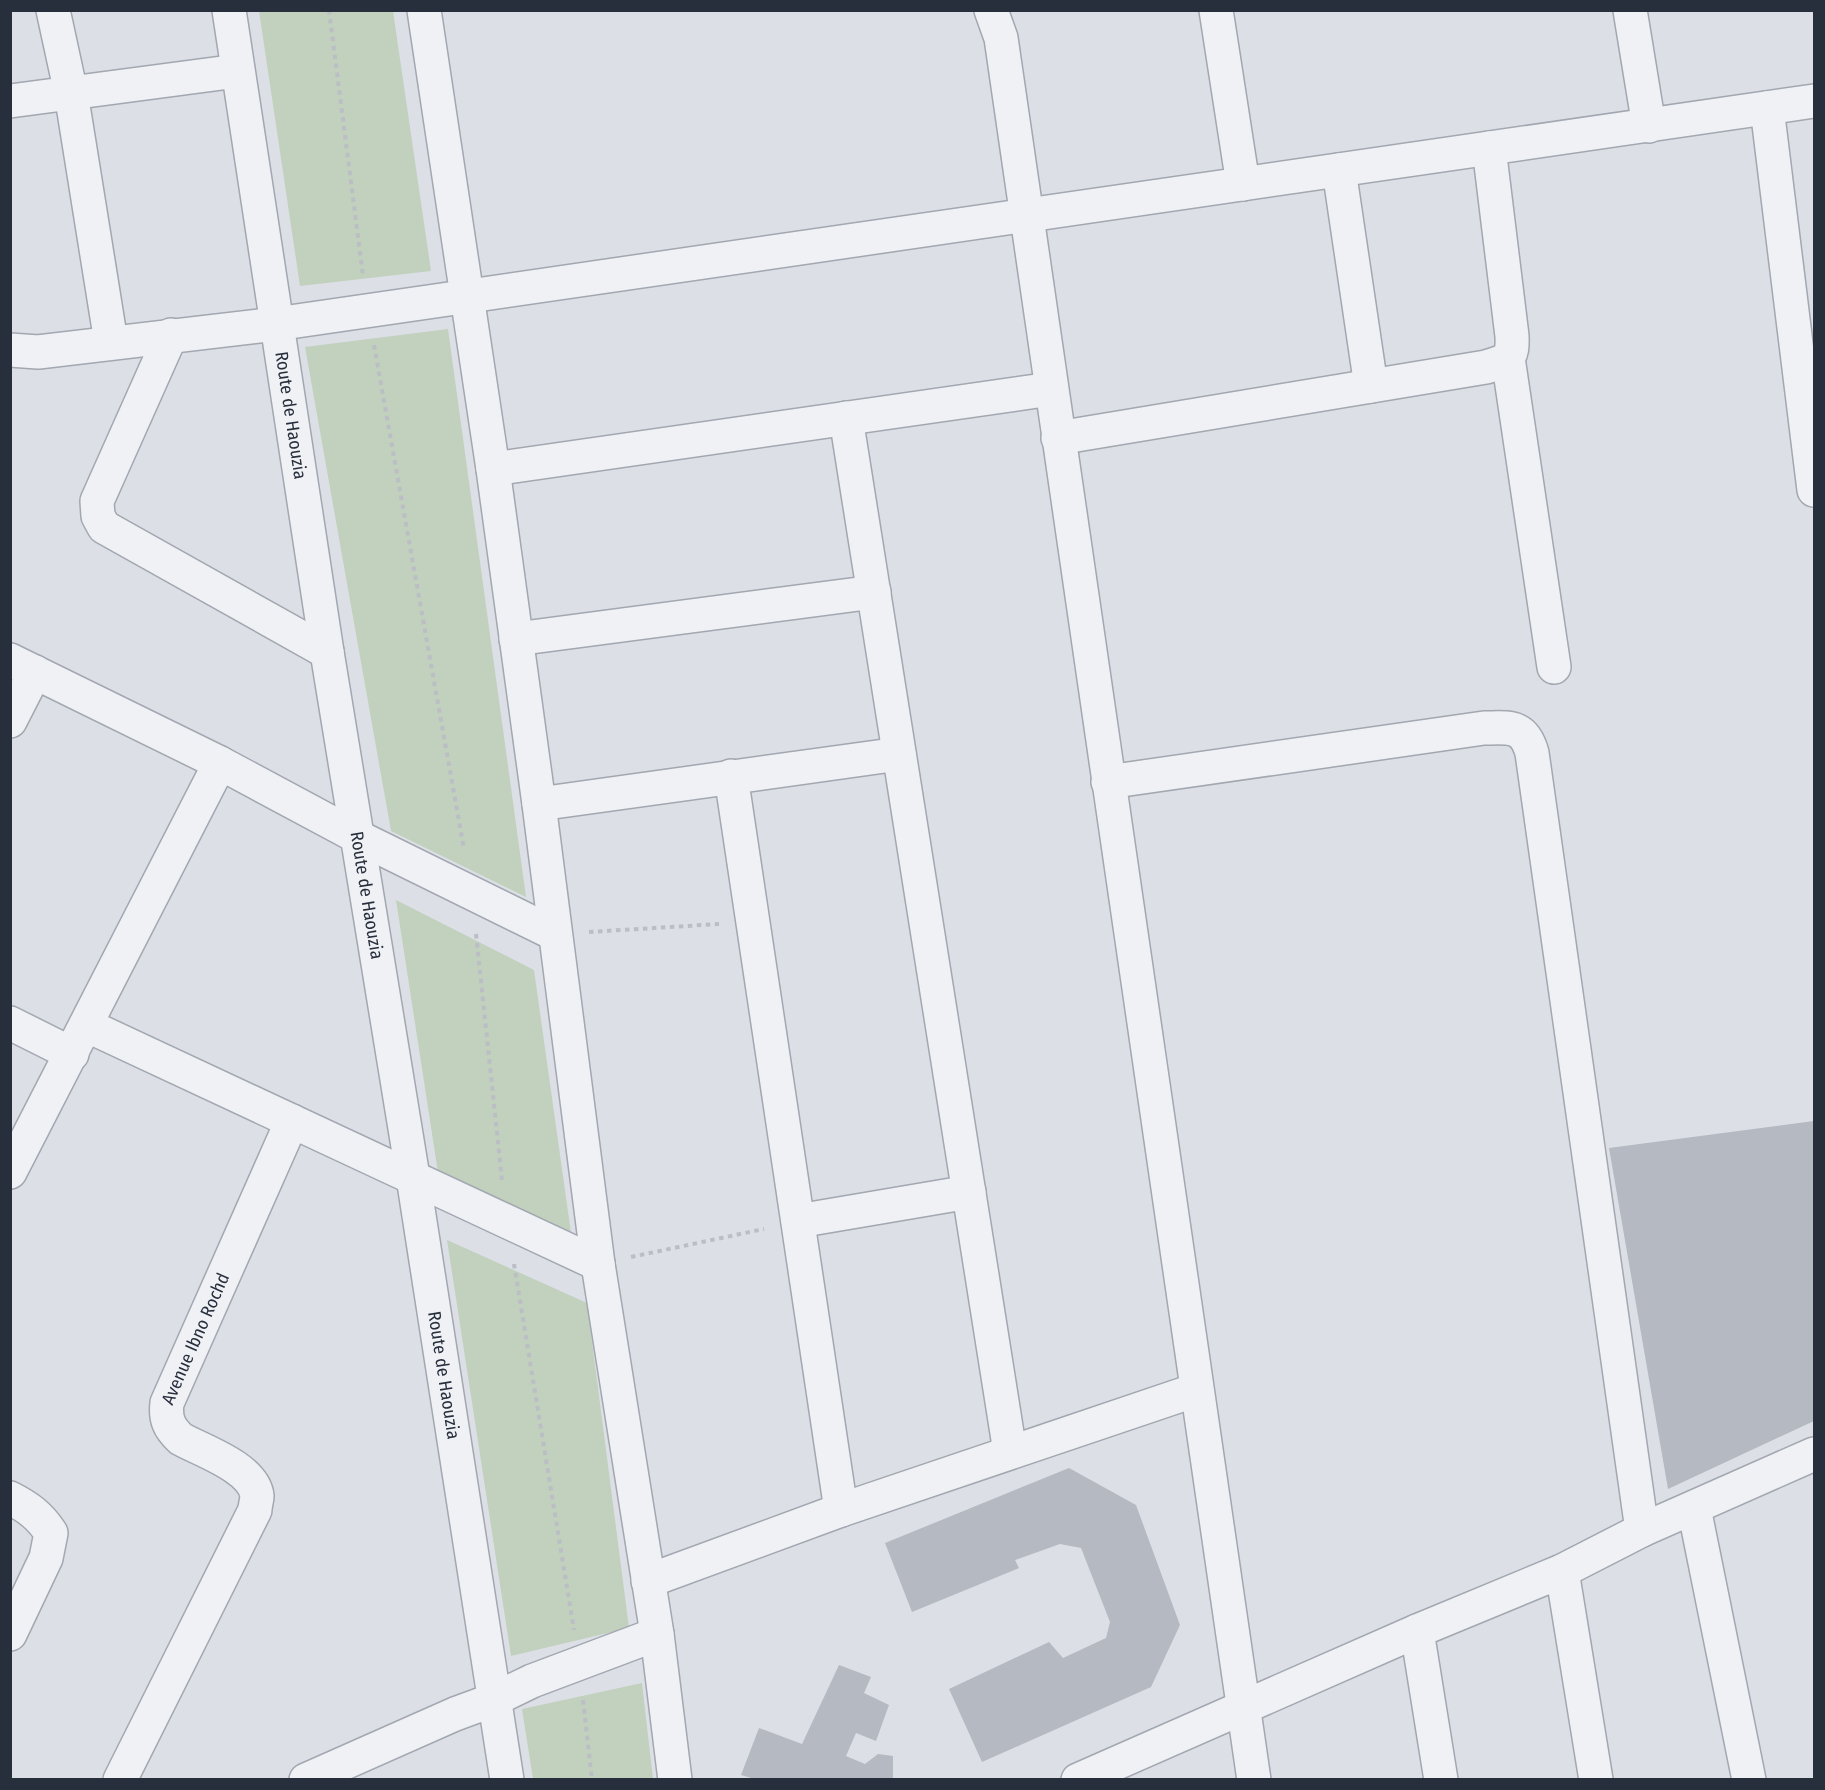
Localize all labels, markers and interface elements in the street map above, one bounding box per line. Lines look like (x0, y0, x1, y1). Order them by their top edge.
street label: Route de Haouzia (270, 350, 312, 481)
street label: Route de Haouzia (346, 830, 388, 961)
street label: Avenue Ibno Rochd (157, 1270, 234, 1408)
street label: Route de Haouzia (423, 1310, 465, 1441)

